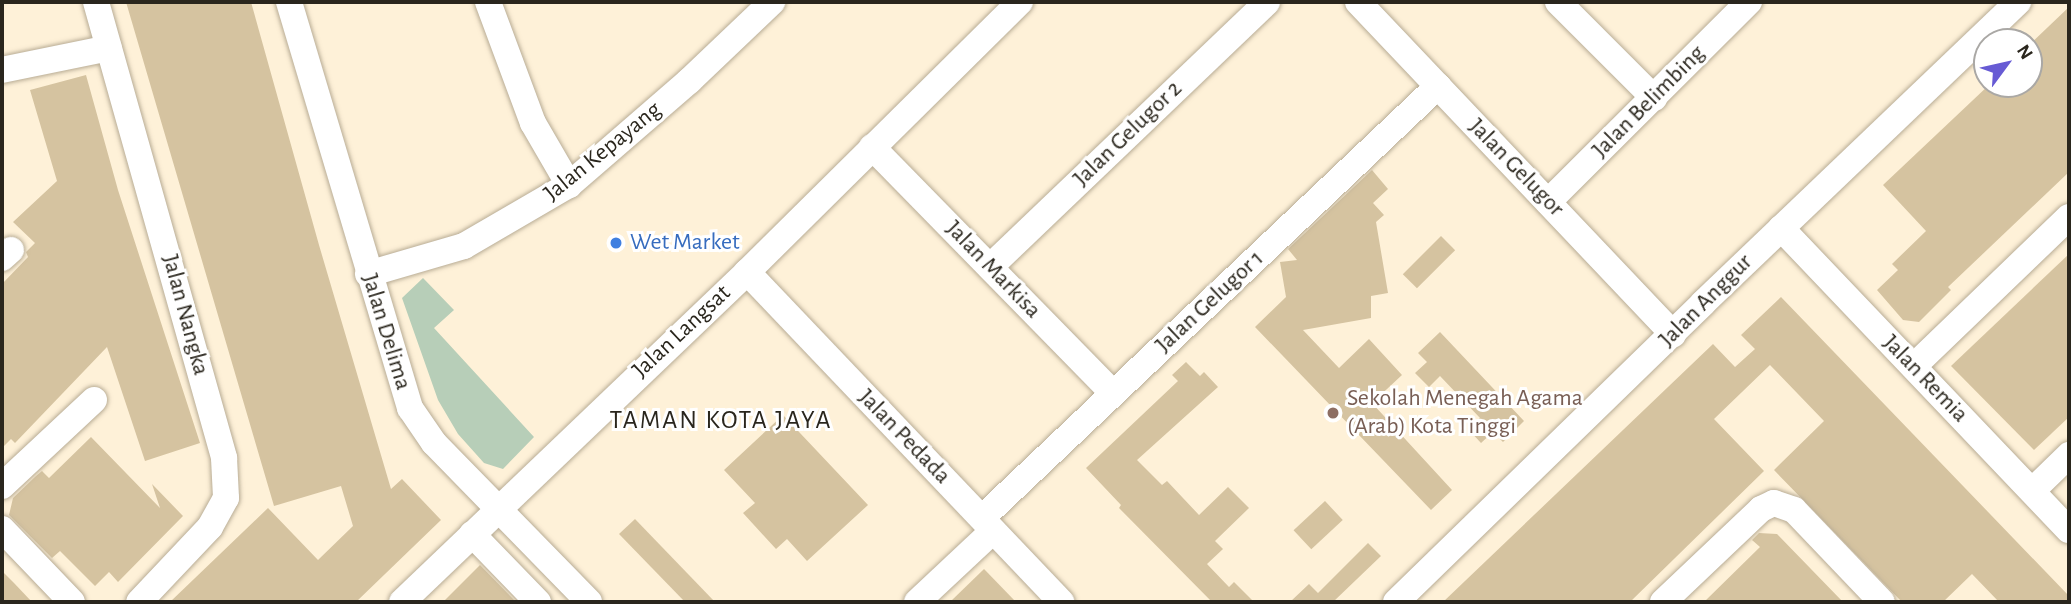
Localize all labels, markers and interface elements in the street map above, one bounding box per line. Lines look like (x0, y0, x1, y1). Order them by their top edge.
north arrow (1973, 28, 2043, 98)
street label: Jalan Belimbing (1586, 39, 1712, 165)
text: N (2013, 42, 2036, 63)
street label: Jalan Gelugor 2 (1068, 75, 1188, 193)
street label: Jalan Kepayang (539, 96, 667, 208)
street label: Jalan Gelugor (1462, 113, 1570, 223)
street label: Jalan Markisa (939, 215, 1047, 325)
place label: Wet Market (630, 229, 740, 257)
marker: Wet Market (608, 235, 624, 251)
street label: Jalan Gelugor 1 (1150, 245, 1270, 359)
street label: Jalan Anggur (1653, 248, 1759, 354)
street label: Jalan Nangka (155, 252, 215, 378)
street label: Jalan Delima (355, 271, 417, 393)
street label: Jalan Langsat (627, 279, 737, 385)
street label: Jalan Remia (1876, 329, 1974, 429)
street label: Jalan Pedada (852, 384, 956, 490)
place label: Sekolah Menegah Agama (Arab) Kota Tinggi (1347, 385, 1583, 441)
district label: TAMAN KOTA JAYA (611, 405, 831, 437)
marker: Sekolah Menegah Agama (Arab) Kota Tinggi (1325, 405, 1341, 421)

